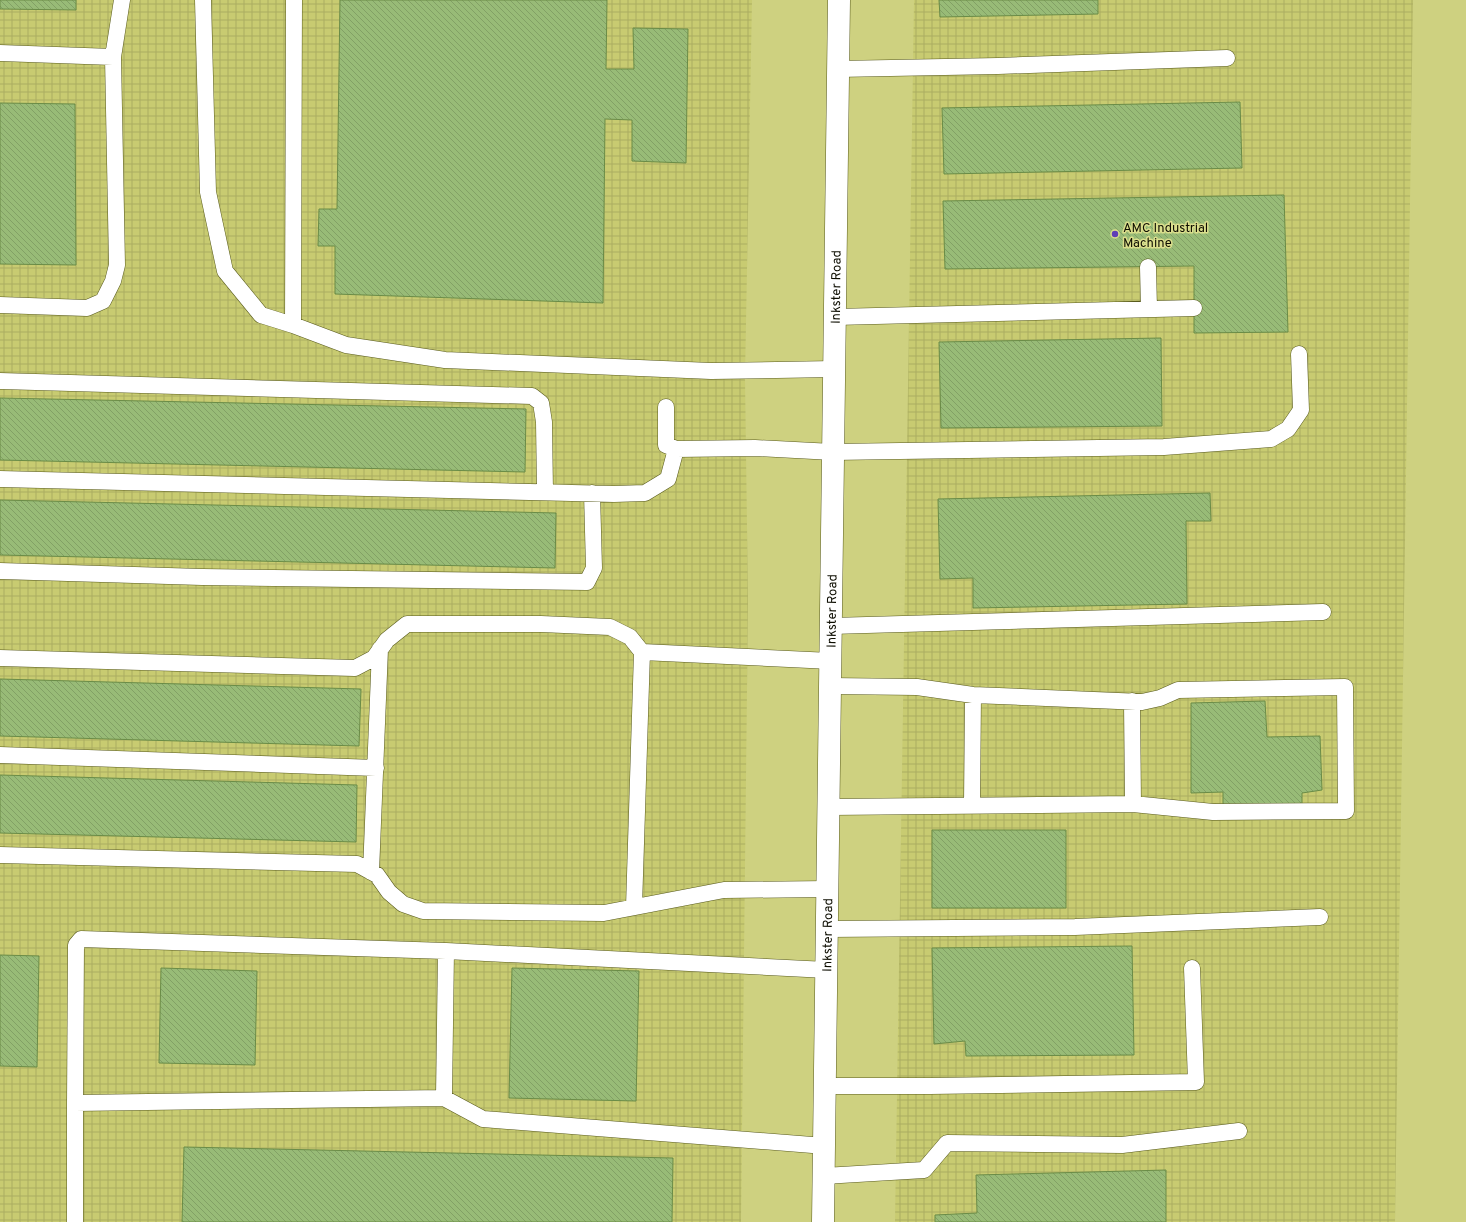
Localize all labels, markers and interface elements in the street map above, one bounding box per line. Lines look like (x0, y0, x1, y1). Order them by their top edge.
place label: AMC Industrial Machine (1123, 221, 1208, 252)
marker: AMC Industrial Machine (1110, 229, 1120, 239)
street label: Inkster Road (829, 250, 846, 324)
street label: Inkster Road (825, 574, 841, 648)
street label: Inkster Road (820, 898, 837, 972)

